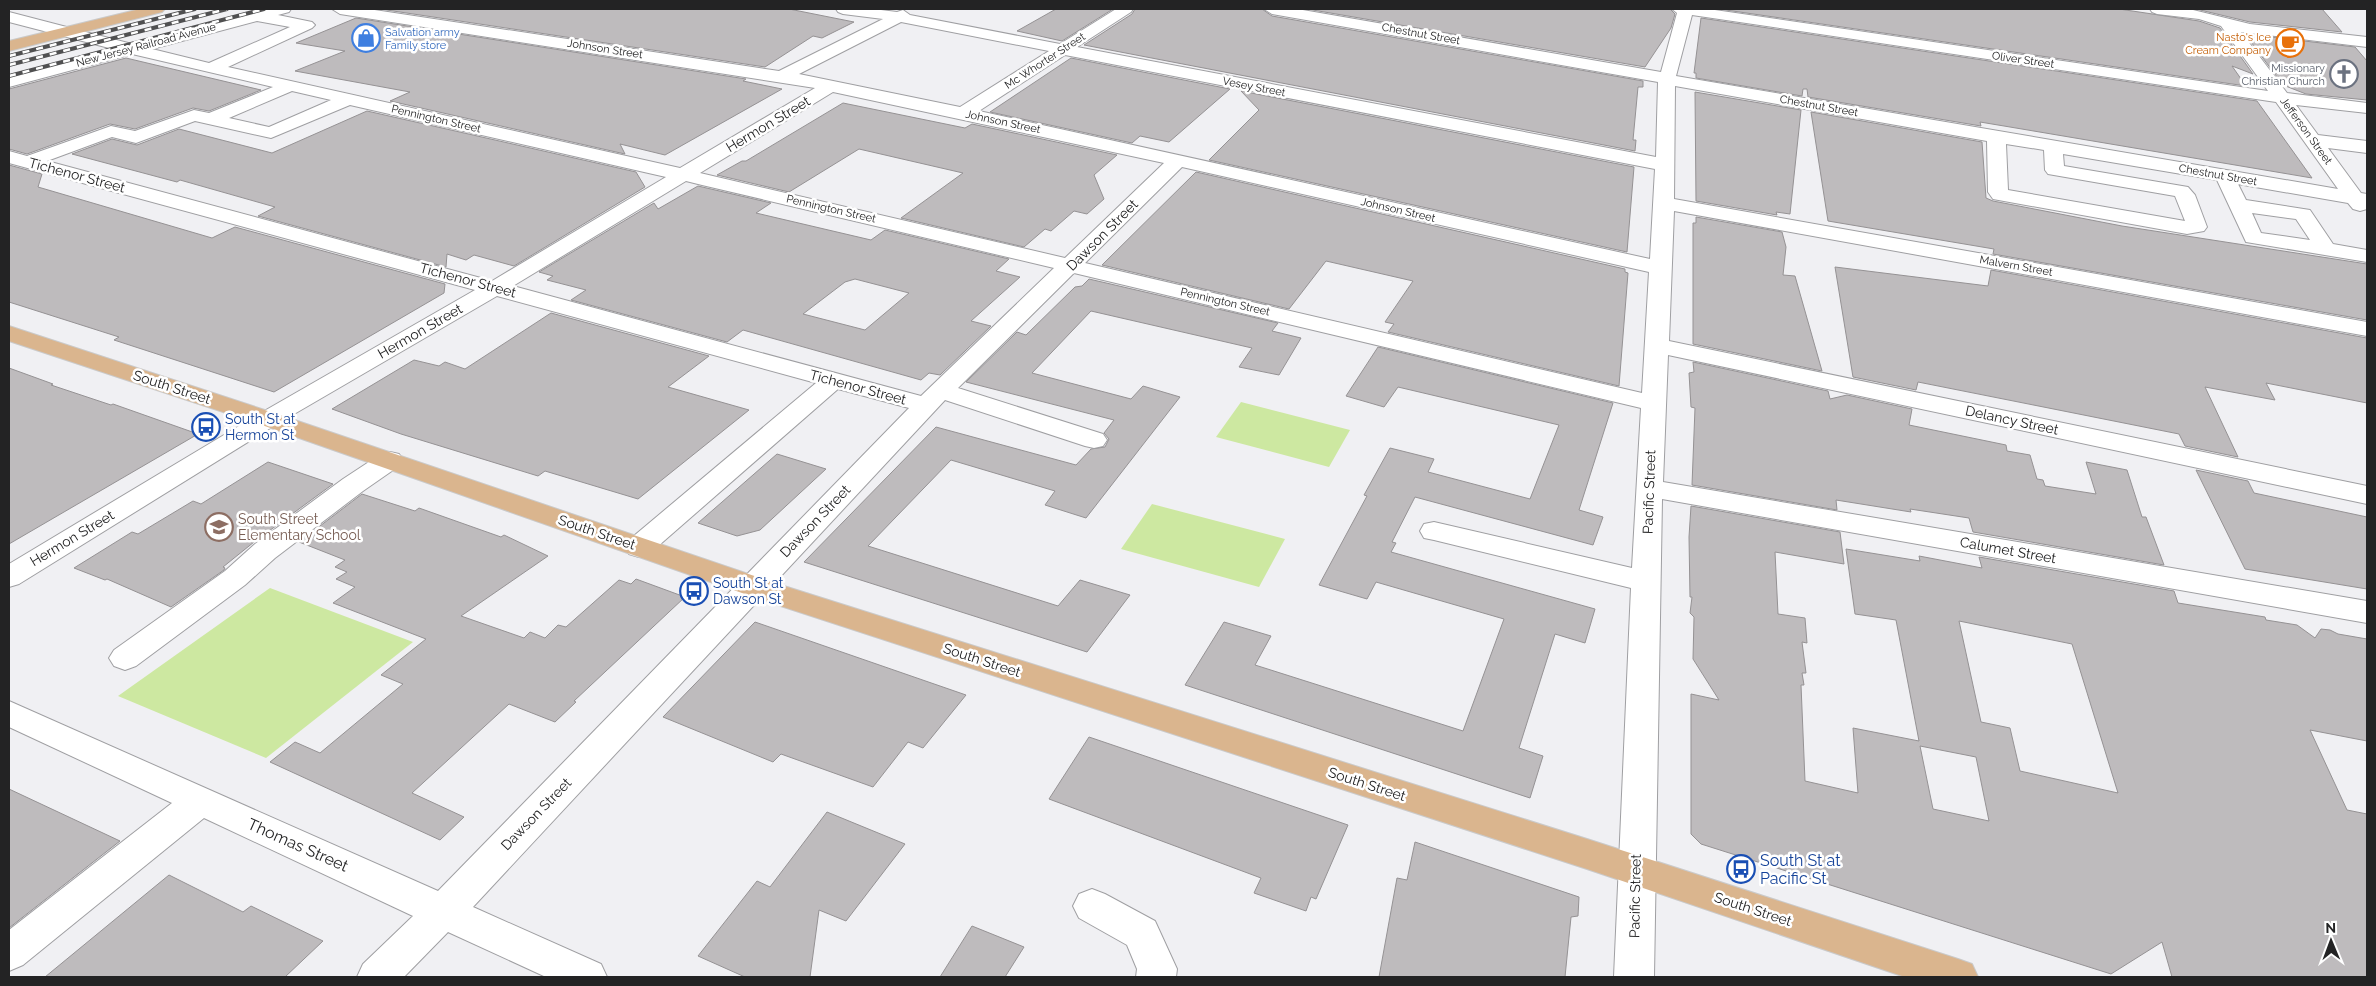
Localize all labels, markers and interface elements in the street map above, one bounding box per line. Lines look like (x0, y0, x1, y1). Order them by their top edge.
street label: New Jersey Railroad Avenue (75, 20, 218, 70)
street label: Chestnut Street (1381, 21, 1462, 47)
shop icon: Salvation army Family store (351, 23, 381, 53)
place label: Salvation army Family store (385, 26, 460, 52)
cafe icon: Nasto's Ice Cream Company (2275, 28, 2305, 58)
street label: Mc Whorter Street (1002, 30, 1088, 92)
place label: Nasto's Ice Cream Company (2185, 31, 2272, 57)
street label: Johnson Street (566, 37, 644, 61)
street label: Oliver Street (1991, 49, 2055, 71)
church icon: Missionary Christian Church (2329, 59, 2359, 89)
place label: Missionary Christian Church (2242, 62, 2325, 88)
street label: Vesey Street (1221, 75, 1287, 100)
street label: Hermon Street (723, 92, 813, 155)
street label: Chestnut Street (1779, 93, 1860, 119)
street label: Jefferson Street (2277, 95, 2335, 167)
street label: Pennington Street (390, 102, 482, 136)
street label: Johnson Street (964, 108, 1042, 136)
street label: Tichenor Street (27, 154, 127, 196)
street label: Chestnut Street (2178, 162, 2259, 188)
street label: Pennington Street (785, 192, 877, 226)
street label: Johnson Street (1359, 195, 1437, 225)
street label: Dawson Street (1063, 196, 1141, 274)
street label: Malvern Street (1978, 253, 2054, 279)
street label: Tichenor Street (418, 259, 518, 301)
street label: Pennington Street (1179, 285, 1271, 319)
street label: Hermon Street (375, 300, 465, 362)
street label: Tichenor Street (808, 366, 908, 408)
street label: South Street (131, 367, 213, 407)
street label: Delancy Street (1964, 402, 2060, 438)
place label: South St at Hermon St (225, 411, 296, 443)
bus stop icon: South St at Hermon St (191, 412, 221, 442)
street label: Pacific Street (1640, 449, 1658, 534)
street label: Dawson Street (777, 481, 854, 560)
street label: Hermon Street (27, 506, 117, 569)
place label: South Street Elementary School (238, 511, 361, 543)
street label: South Street (556, 511, 638, 553)
school or university icon: South Street Elementary School (204, 512, 234, 542)
street label: Calumet Street (1959, 534, 2058, 566)
place label: South St at Dawson St (713, 575, 784, 607)
bus stop icon: South St at Dawson St (679, 576, 709, 606)
street label: South Street (941, 640, 1023, 680)
street label: South Street (1326, 764, 1408, 804)
street label: Dawson Street (498, 774, 575, 853)
street label: Thomas Street (245, 814, 352, 876)
place label: South St at Pacific St (1760, 851, 1841, 888)
street label: Pacific Street (1626, 853, 1644, 938)
bus stop icon: South St at Pacific St (1726, 854, 1756, 884)
street label: South Street (1712, 889, 1794, 929)
north arrow (2306, 916, 2356, 966)
text: N (2325, 920, 2336, 936)

